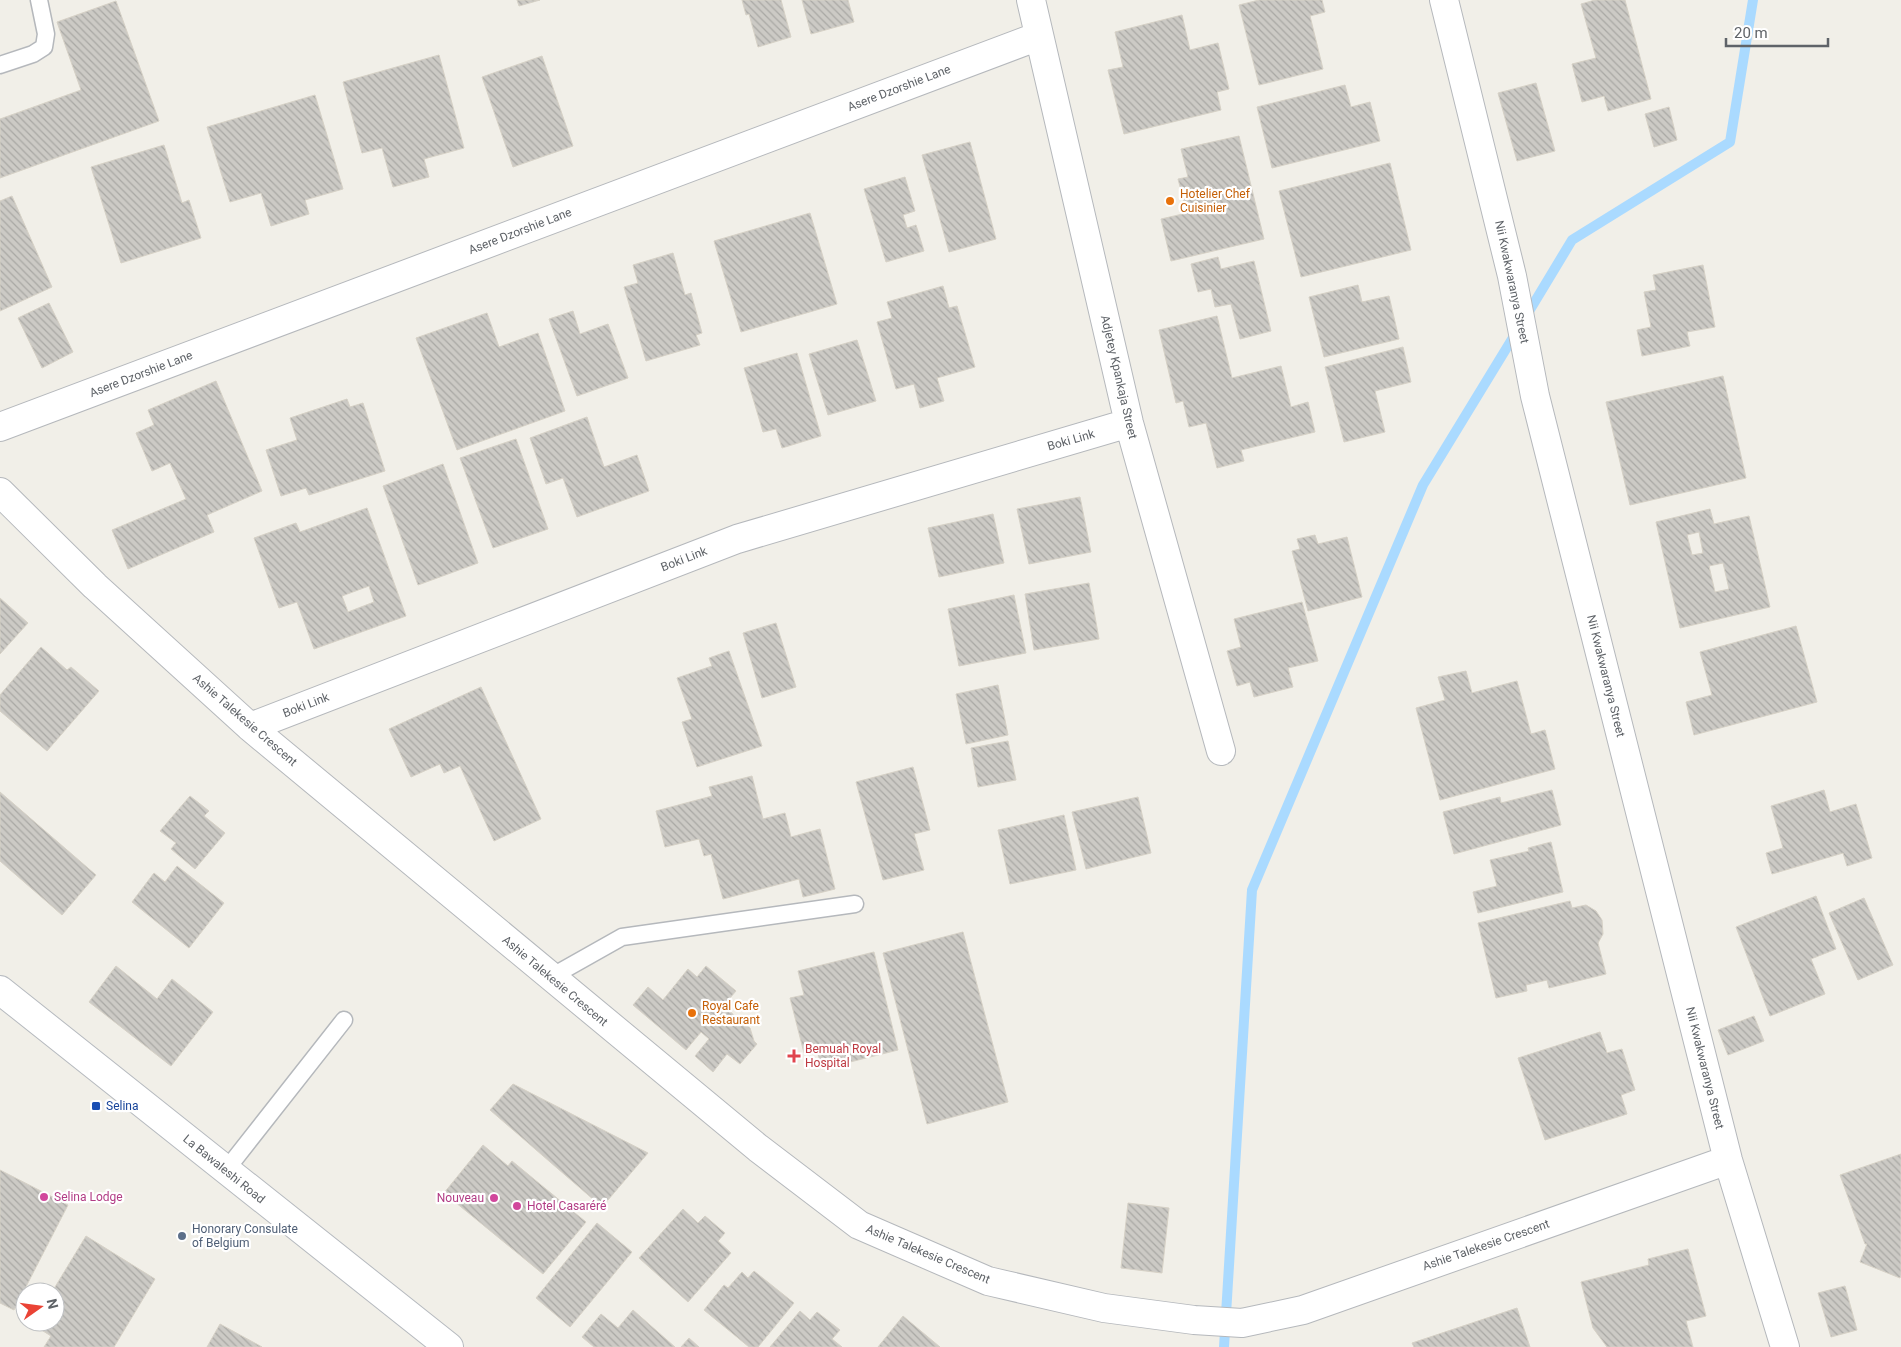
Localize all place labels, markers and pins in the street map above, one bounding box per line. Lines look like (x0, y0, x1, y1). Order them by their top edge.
place label: Hotelier Chef Cuisinier (1180, 187, 1251, 215)
marker: Hotelier Chef Cuisinier (1164, 195, 1176, 207)
place label: Royal Cafe Restaurant (702, 999, 760, 1027)
marker: Royal Cafe Restaurant (686, 1007, 698, 1019)
place label: Bemuah Royal Hospital (805, 1042, 881, 1070)
marker: Bemuah Royal Hospital (787, 1049, 801, 1063)
place label: Selina (106, 1099, 138, 1113)
marker: Selina (90, 1100, 102, 1112)
place label: Selina Lodge (54, 1190, 123, 1204)
marker: Selina Lodge (38, 1191, 50, 1203)
place label: Nouveau (437, 1191, 484, 1205)
marker: Nouveau (488, 1192, 500, 1204)
place label: Hotel Casaréré (527, 1199, 606, 1213)
marker: Hotel Casaréré (511, 1200, 523, 1212)
place label: Honorary Consulate of Belgium (192, 1222, 298, 1250)
marker: Honorary Consulate of Belgium (176, 1230, 188, 1242)

